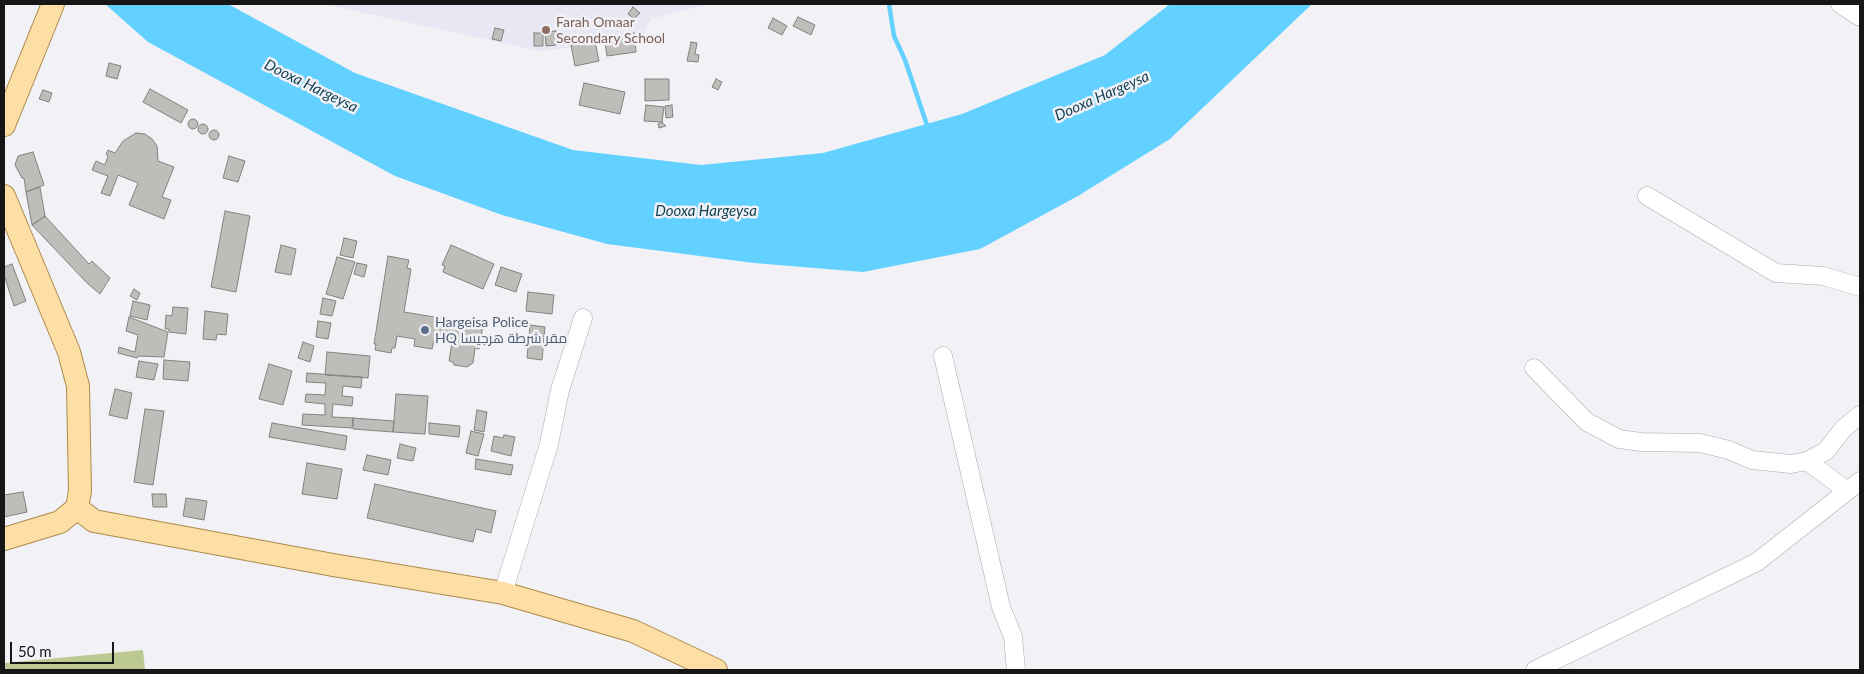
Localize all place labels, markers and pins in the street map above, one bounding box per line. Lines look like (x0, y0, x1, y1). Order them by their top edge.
place label: Farah Omaar Secondary School (556, 14, 665, 46)
marker: Farah Omaar Secondary School (540, 24, 552, 36)
place label: Hargeisa Police HQ مقر شرطة هرجيسا (435, 314, 567, 347)
marker: Hargeisa Police HQ مقر شرطة هرجيسا (419, 324, 431, 336)

